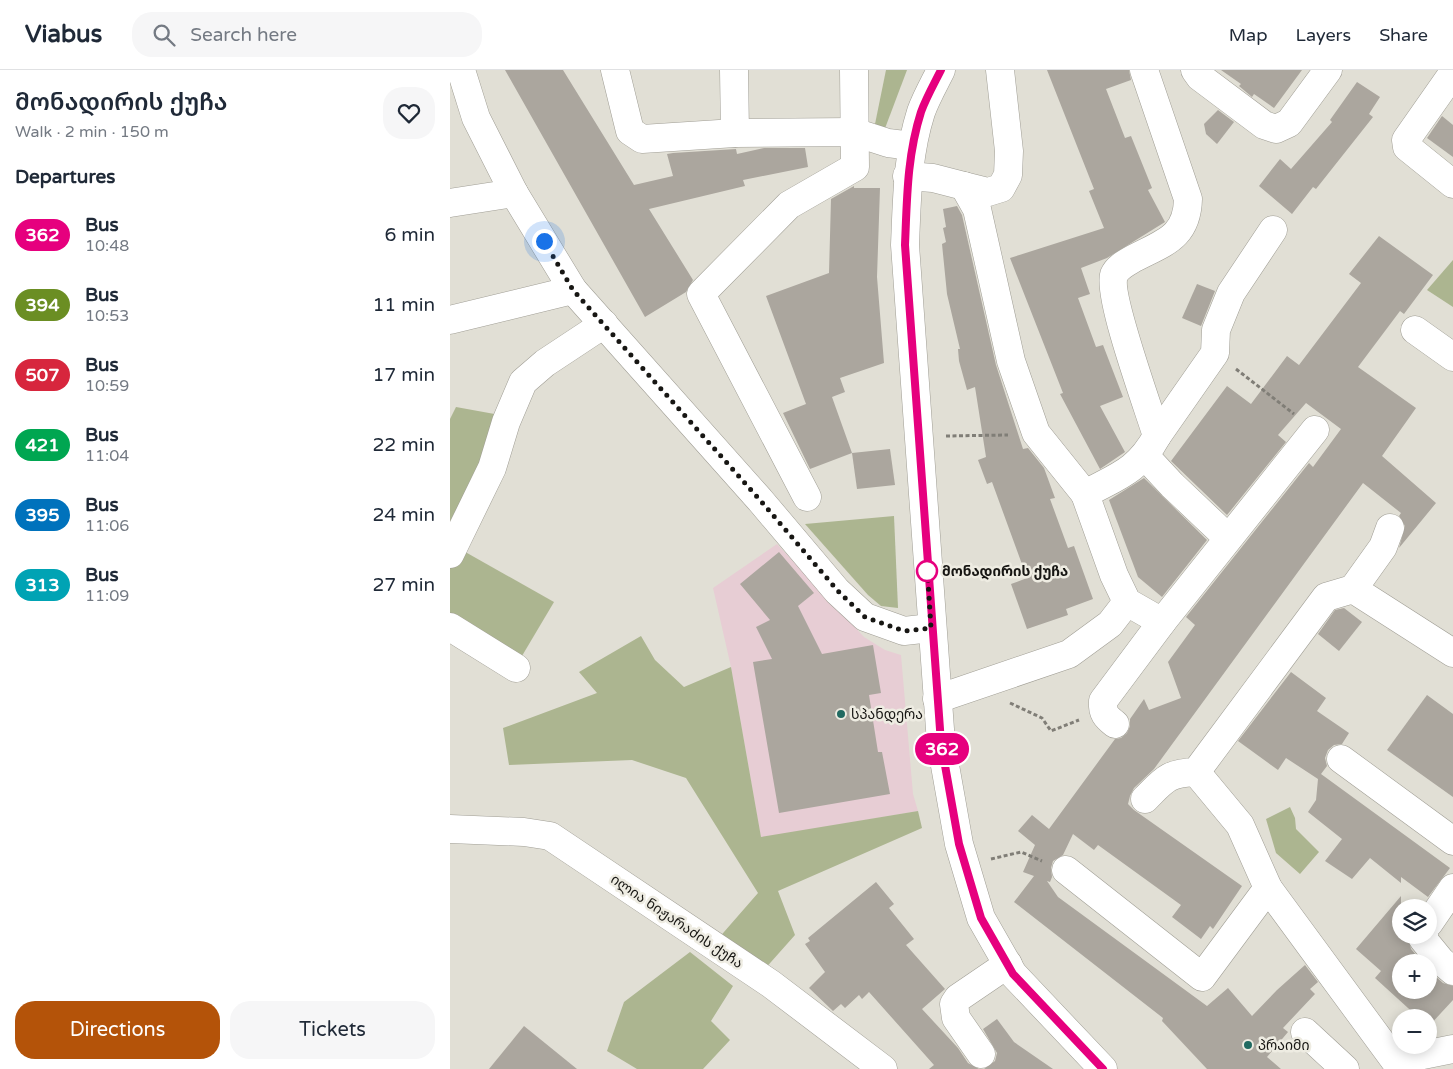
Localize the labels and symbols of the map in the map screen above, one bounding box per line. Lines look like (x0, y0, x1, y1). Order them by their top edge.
your location (532, 229, 557, 254)
marker: მონადირის ქუჩა (916, 560, 938, 582)
place label: მონადირის ქუჩა (942, 563, 1068, 580)
place label: სპანდერა (851, 706, 923, 723)
marker: სპანდერა (835, 708, 847, 720)
line badge: 362 (913, 733, 971, 765)
street label: ილია ნიჟარაძის ქუჩა (607, 871, 746, 972)
place label: პრაიმი (1258, 1037, 1310, 1054)
marker: პრაიმი (1242, 1039, 1254, 1051)

